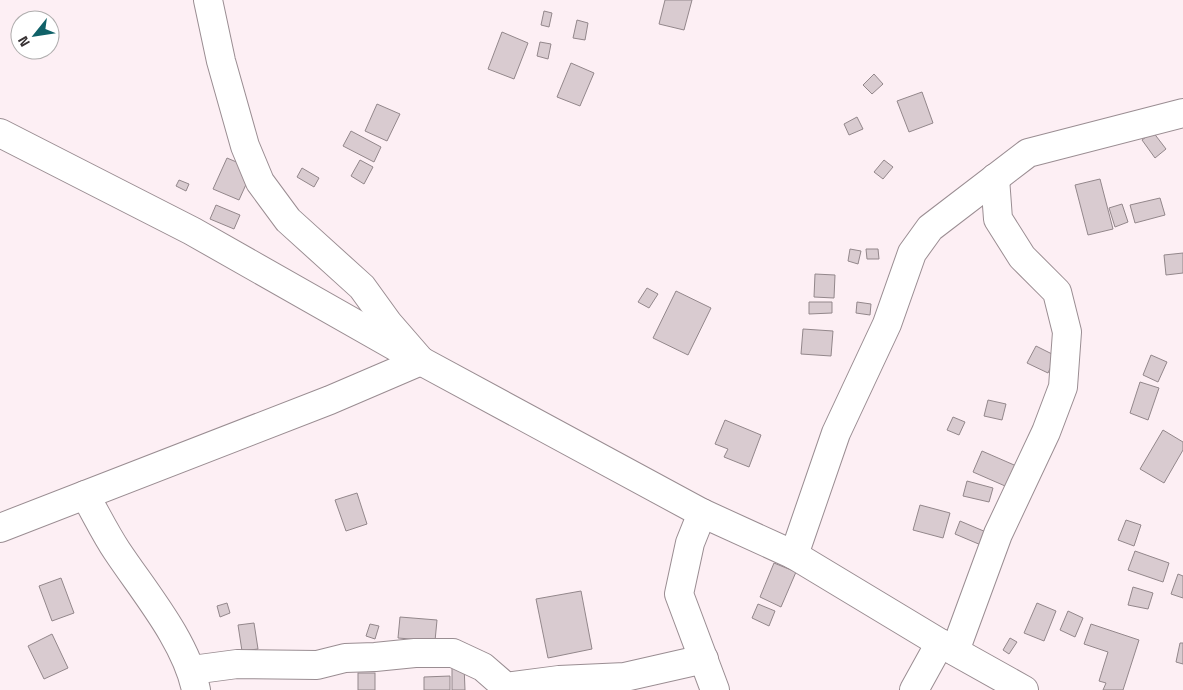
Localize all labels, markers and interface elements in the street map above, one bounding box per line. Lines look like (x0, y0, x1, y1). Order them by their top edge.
north arrow (10, 10, 60, 60)
text: N (12, 32, 35, 51)

